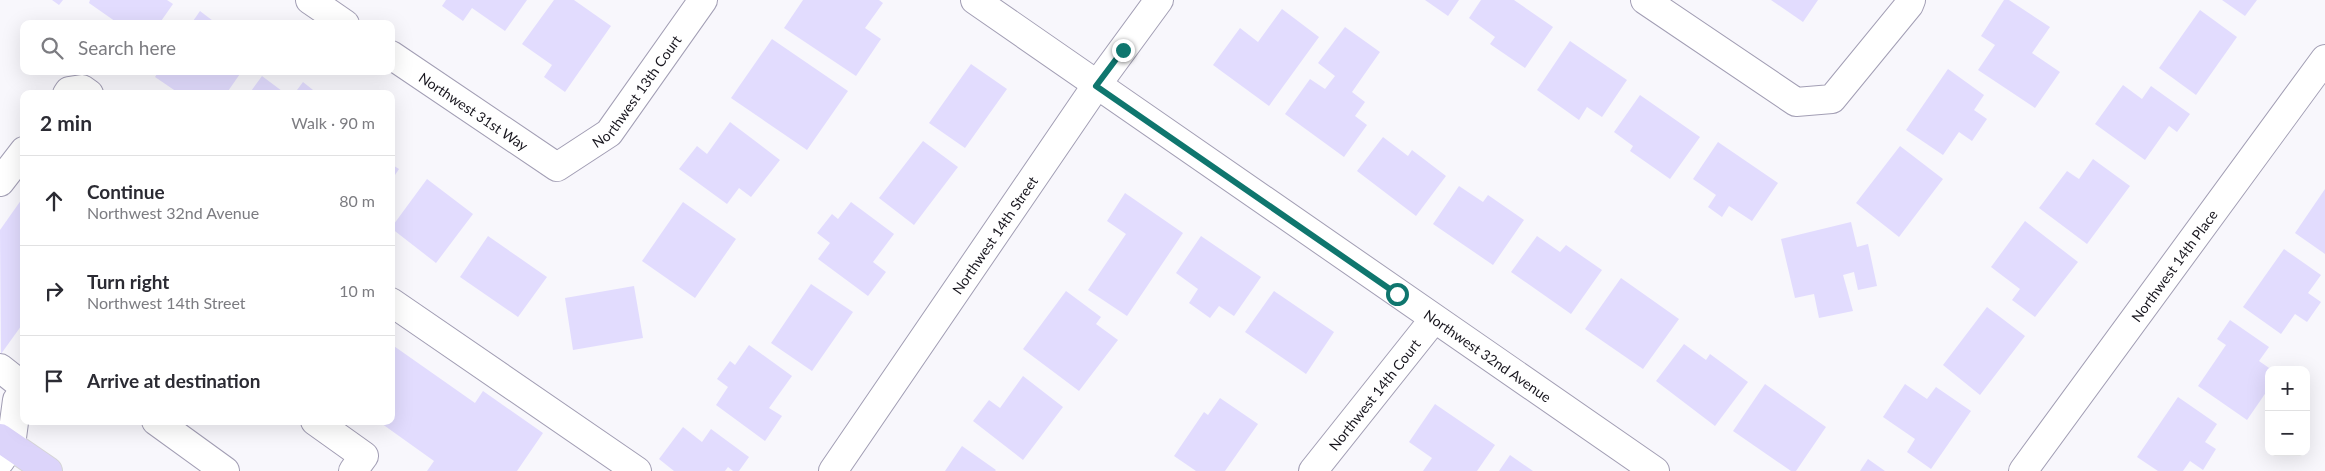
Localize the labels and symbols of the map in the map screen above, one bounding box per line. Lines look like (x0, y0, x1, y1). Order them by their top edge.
street label: Northwest 13th Court (588, 32, 684, 150)
route end (1112, 39, 1135, 62)
street label: Northwest 31st Way (416, 68, 532, 154)
street label: Northwest 14th Street (948, 173, 1041, 297)
street label: Northwest 14th Place (2127, 206, 2220, 325)
route start (1386, 283, 1409, 306)
street label: Northwest 32nd Avenue (1421, 305, 1555, 405)
street label: Northwest 14th Court (1325, 335, 1423, 453)

